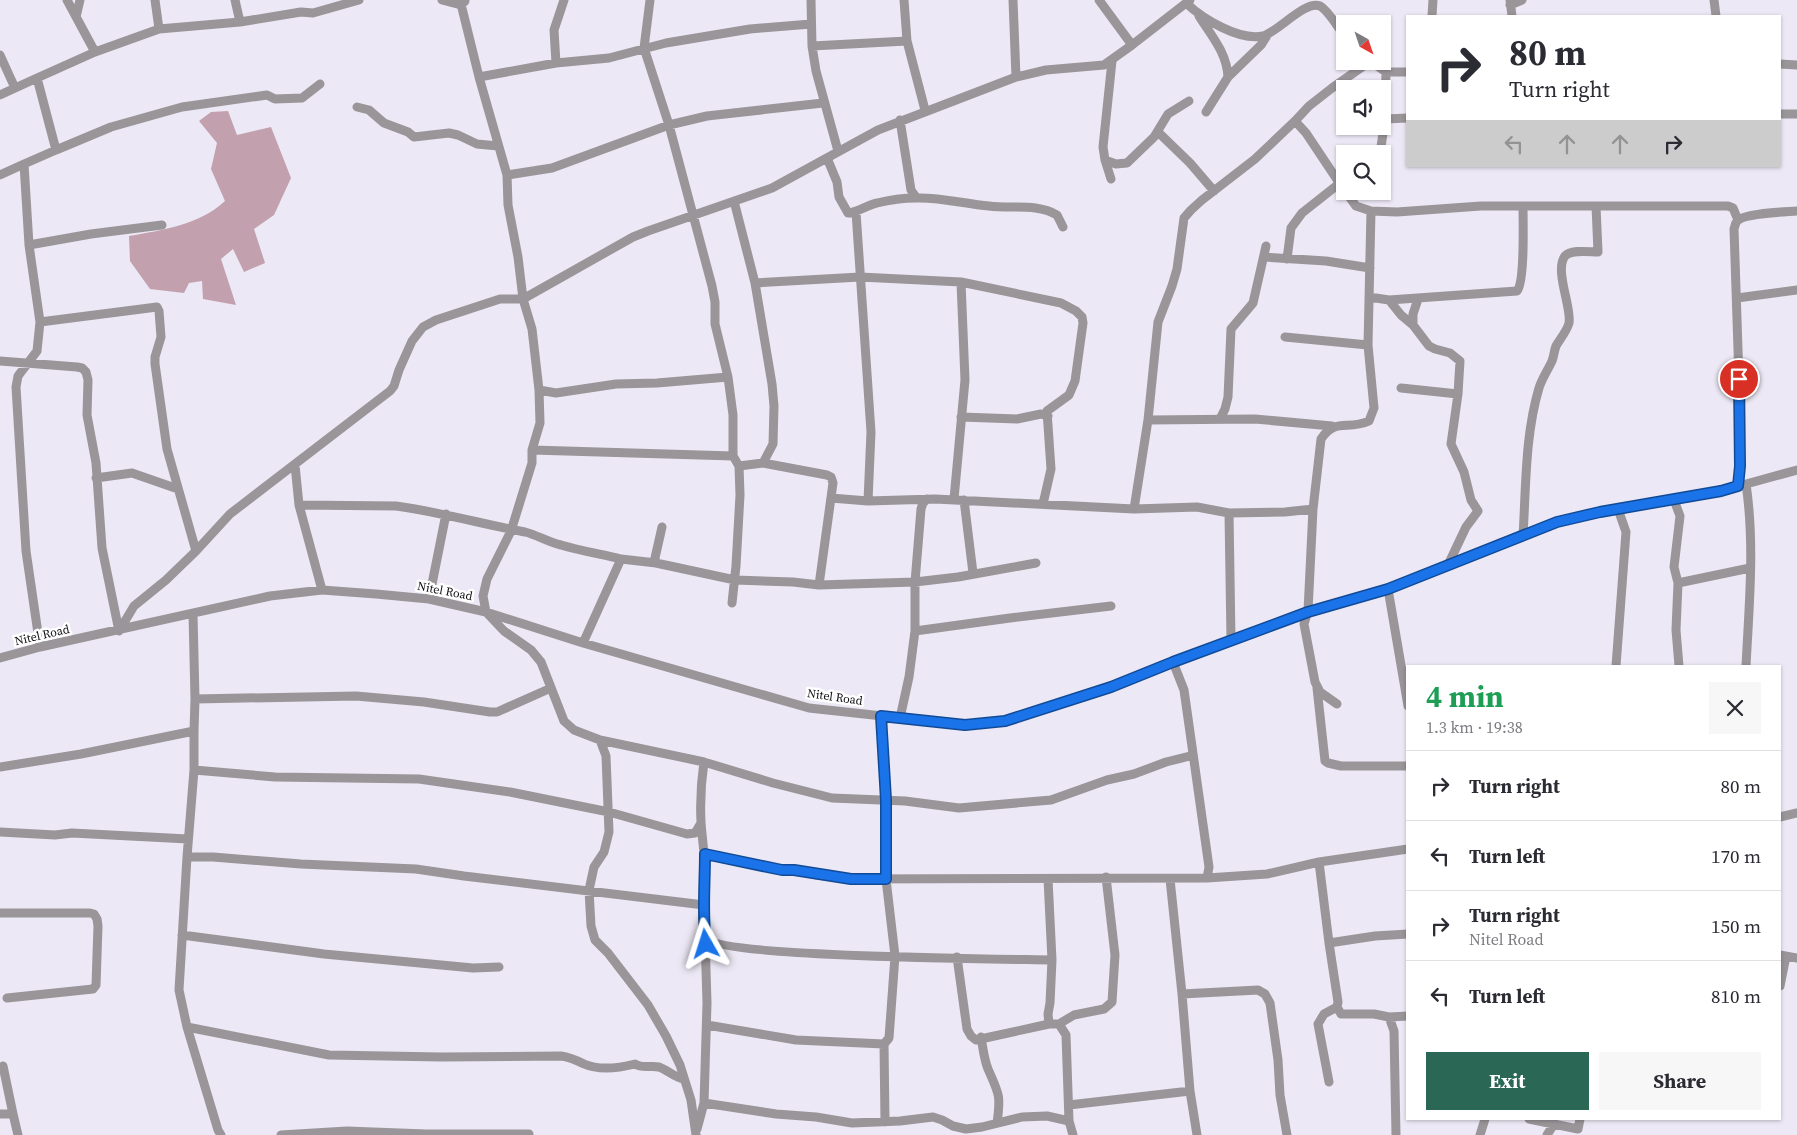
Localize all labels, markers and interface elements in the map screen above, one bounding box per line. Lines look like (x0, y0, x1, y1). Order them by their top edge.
north arrow (1336, 15, 1391, 70)
map controls (1336, 15, 1391, 200)
text: 80 m (1509, 29, 1586, 77)
icon: right (1426, 35, 1491, 100)
text: Turn right (1509, 74, 1610, 104)
button: sound (1336, 80, 1391, 135)
icon: left (1500, 130, 1528, 158)
icon: ahead (1553, 130, 1581, 158)
icon: ahead (1606, 130, 1634, 158)
icon: right (1659, 130, 1687, 158)
button: search (1336, 145, 1391, 200)
pin (1718, 358, 1760, 400)
icon: arrive (1725, 365, 1753, 393)
street label: Nitel Road (416, 578, 474, 604)
street label: Nitel Road (13, 621, 71, 649)
text: 4 min (1426, 676, 1504, 717)
button: close (1709, 682, 1761, 734)
street label: Nitel Road (806, 685, 864, 709)
text: 1.3 km · 19:38 (1426, 716, 1523, 738)
icon: right (1426, 772, 1454, 800)
text: Turn right (1469, 773, 1560, 799)
text: 80 m (1720, 773, 1761, 799)
icon: left (1426, 842, 1454, 870)
text: Turn left (1469, 843, 1545, 869)
text: 170 m (1711, 843, 1761, 869)
text: Turn right (1469, 902, 1560, 928)
icon: right (1426, 912, 1454, 940)
text: 150 m (1711, 913, 1761, 939)
position arrow (679, 917, 731, 969)
text: Nitel Road (1469, 928, 1543, 950)
icon: left (1426, 982, 1454, 1010)
text: Turn left (1469, 983, 1545, 1009)
text: 810 m (1711, 983, 1761, 1009)
button: Exit (1426, 1052, 1589, 1110)
button: Share (1599, 1052, 1761, 1110)

